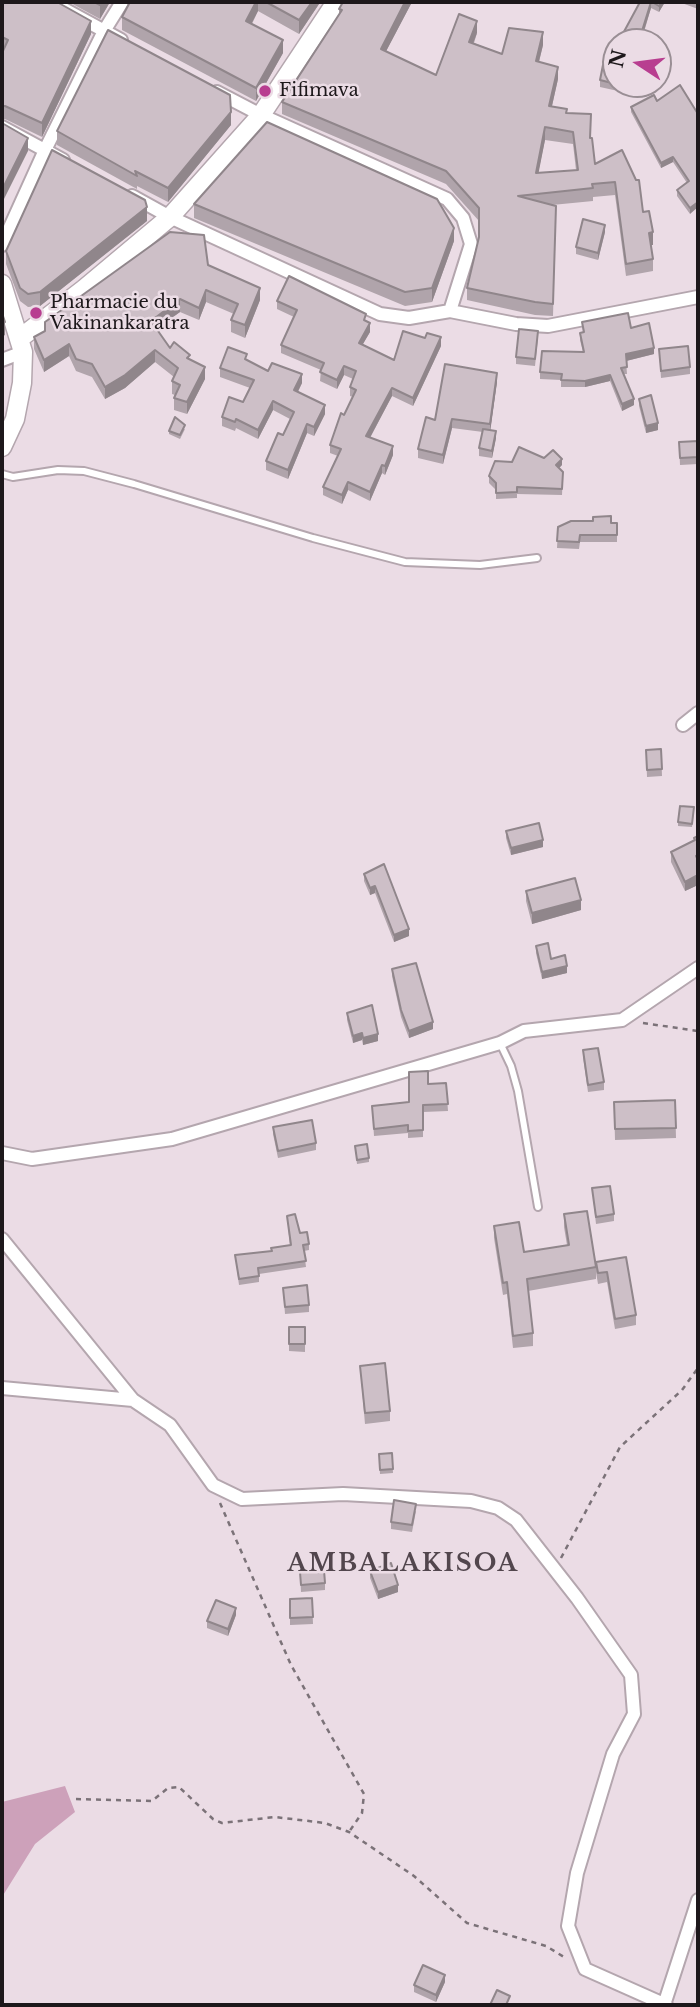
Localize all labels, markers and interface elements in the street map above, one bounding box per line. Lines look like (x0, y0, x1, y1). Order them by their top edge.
north arrow (602, 28, 672, 98)
text: N (605, 47, 631, 70)
place label: Fifimava (279, 80, 359, 102)
marker: Fifimava (257, 83, 273, 99)
place label: Pharmacie du Vakinankaratra (50, 292, 189, 334)
marker: Pharmacie du Vakinankaratra (28, 305, 44, 321)
district label: AMBALAKISOA (289, 1550, 517, 1578)

